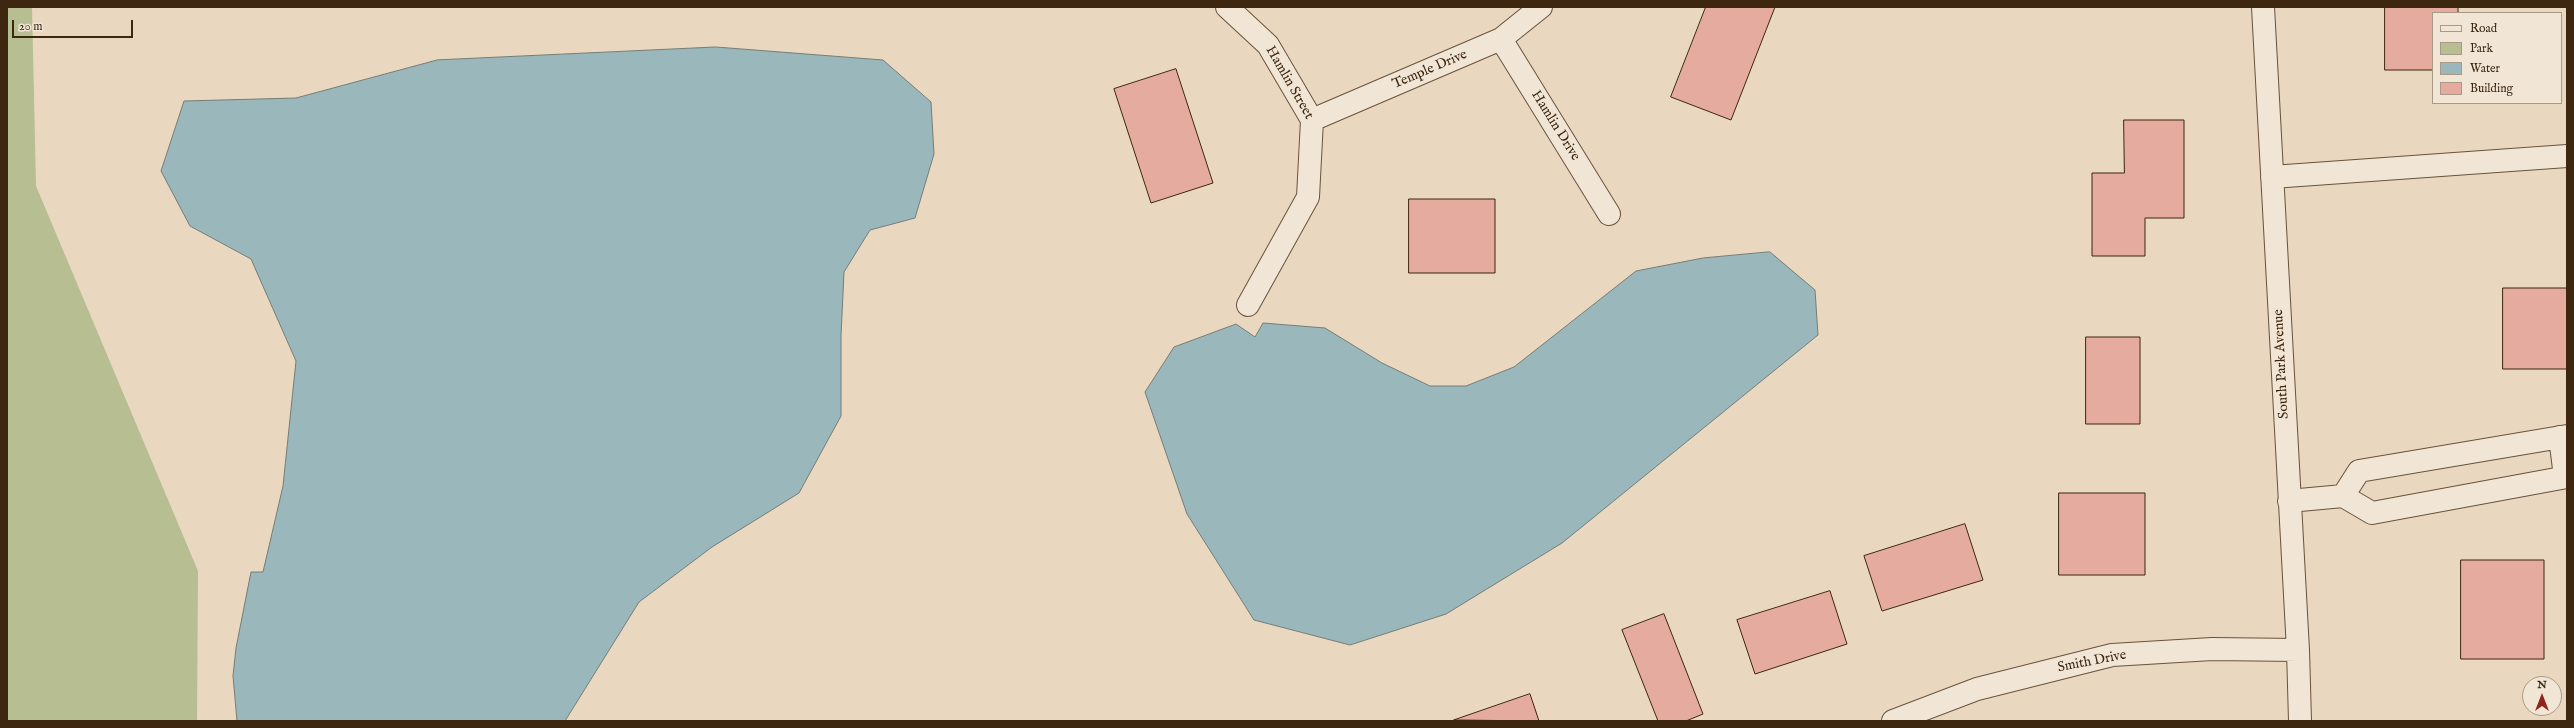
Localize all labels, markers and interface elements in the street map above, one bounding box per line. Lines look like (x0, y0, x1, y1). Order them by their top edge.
scale bar (14, 12, 135, 38)
legend (2432, 12, 2562, 104)
text: 20 m (19, 19, 42, 34)
text: Road (2470, 21, 2497, 36)
text: Park (2470, 41, 2493, 56)
street label: Hamlin Street (1261, 43, 1317, 123)
street label: Temple Drive (1390, 47, 1470, 93)
text: Water (2470, 61, 2500, 76)
text: Building (2470, 81, 2513, 96)
street label: Hamlin Drive (1527, 88, 1583, 164)
street label: South Park Avenue (2271, 309, 2293, 419)
street label: Smith Drive (2056, 647, 2128, 677)
north arrow (2522, 676, 2562, 716)
text: N (2537, 678, 2547, 692)

